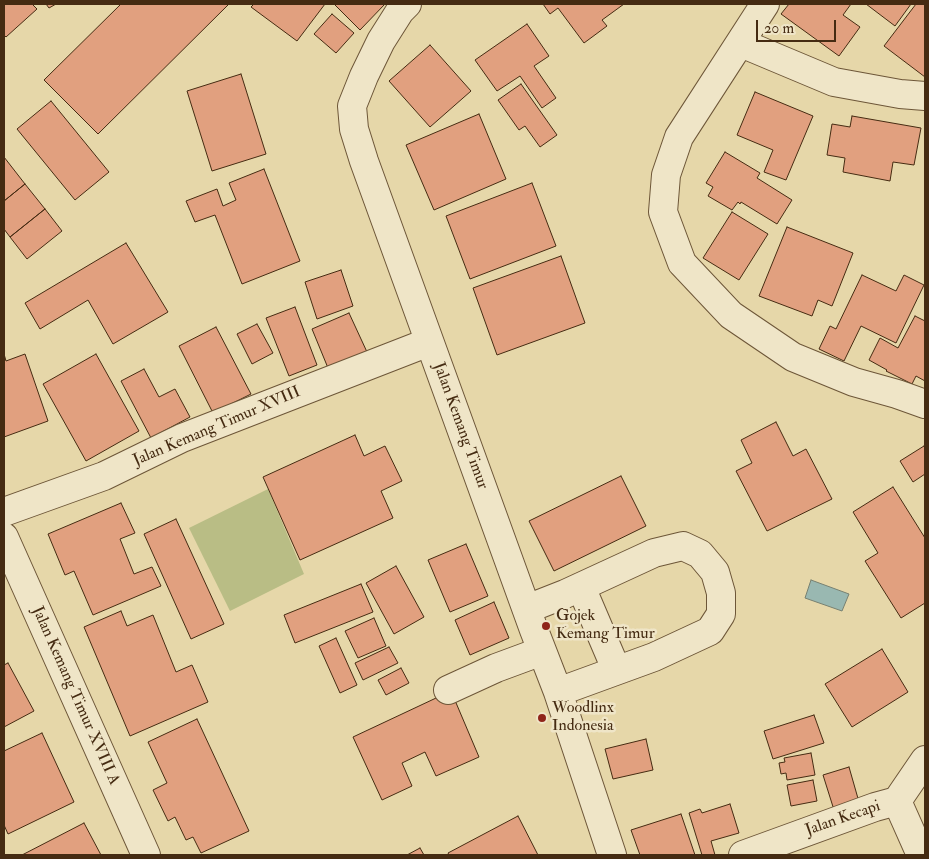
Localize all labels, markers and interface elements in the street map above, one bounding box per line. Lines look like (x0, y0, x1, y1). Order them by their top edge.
scale bar (759, 10, 839, 42)
text: 20 m (764, 19, 794, 38)
street label: Jalan Kemang Timur (428, 360, 492, 492)
street label: Jalan Kemang Timur XVIII (130, 383, 304, 471)
street label: Jalan Kemang Timur XVIII A (27, 604, 123, 788)
place label: Gojek Kemang Timur (556, 607, 655, 645)
marker: Gojek Kemang Timur (540, 620, 552, 632)
place label: Woodlinx Indonesia (552, 699, 614, 737)
marker: Woodlinx Indonesia (536, 712, 548, 724)
street label: Jalan Kecapi (803, 797, 883, 841)

